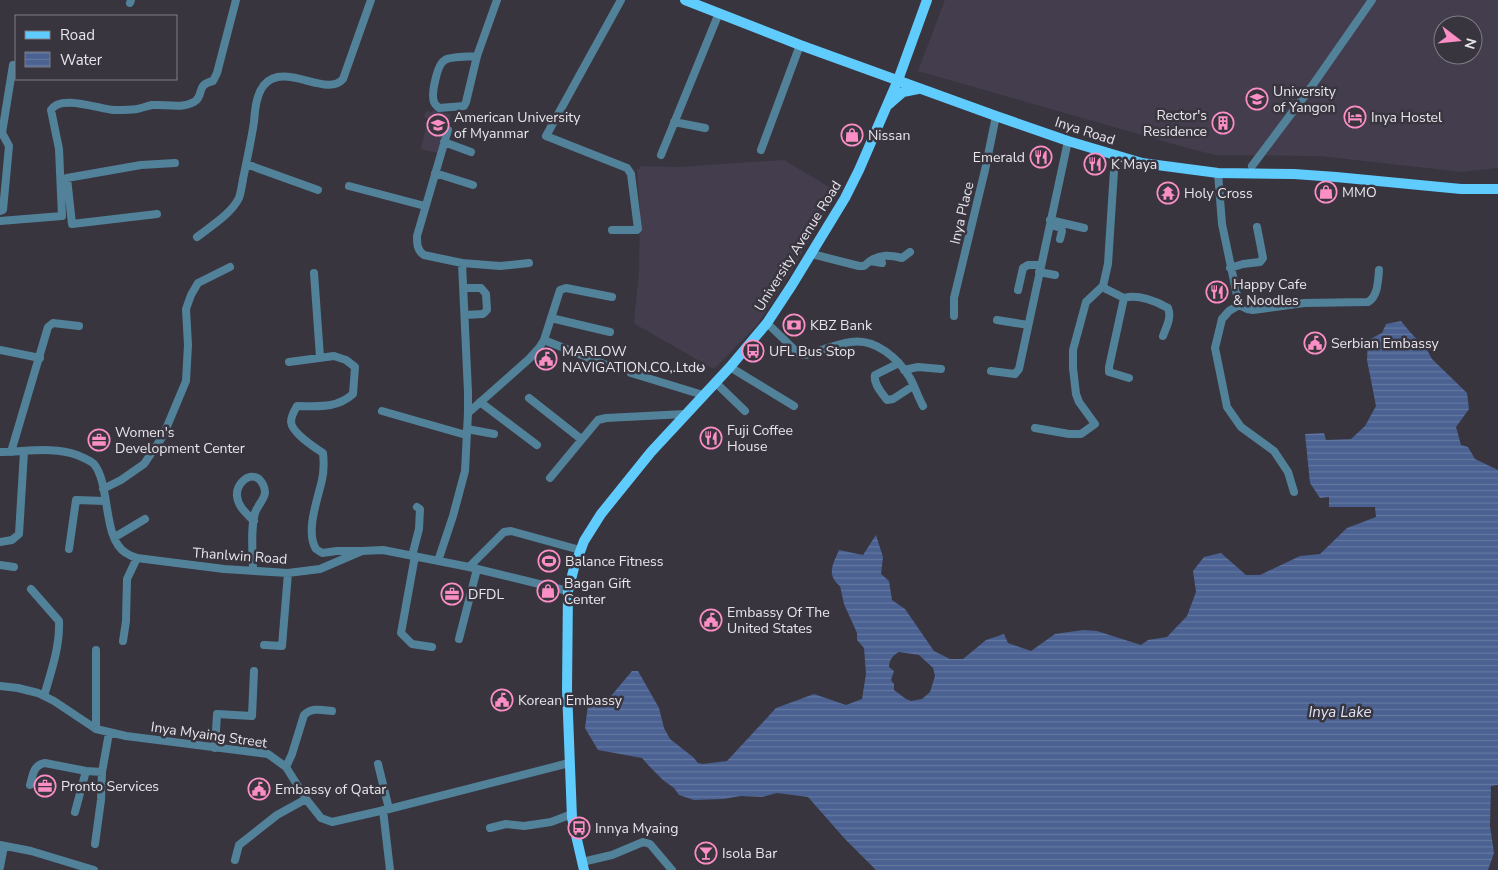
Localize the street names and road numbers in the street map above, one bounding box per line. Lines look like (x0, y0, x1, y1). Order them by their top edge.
street label: Inya Road (1053, 112, 1117, 150)
street label: University Avenue Road (750, 177, 846, 315)
street label: Inya Place (946, 180, 978, 246)
street label: Thanlwin Road (192, 543, 288, 569)
street label: Inya Myaing Street (150, 717, 268, 753)

